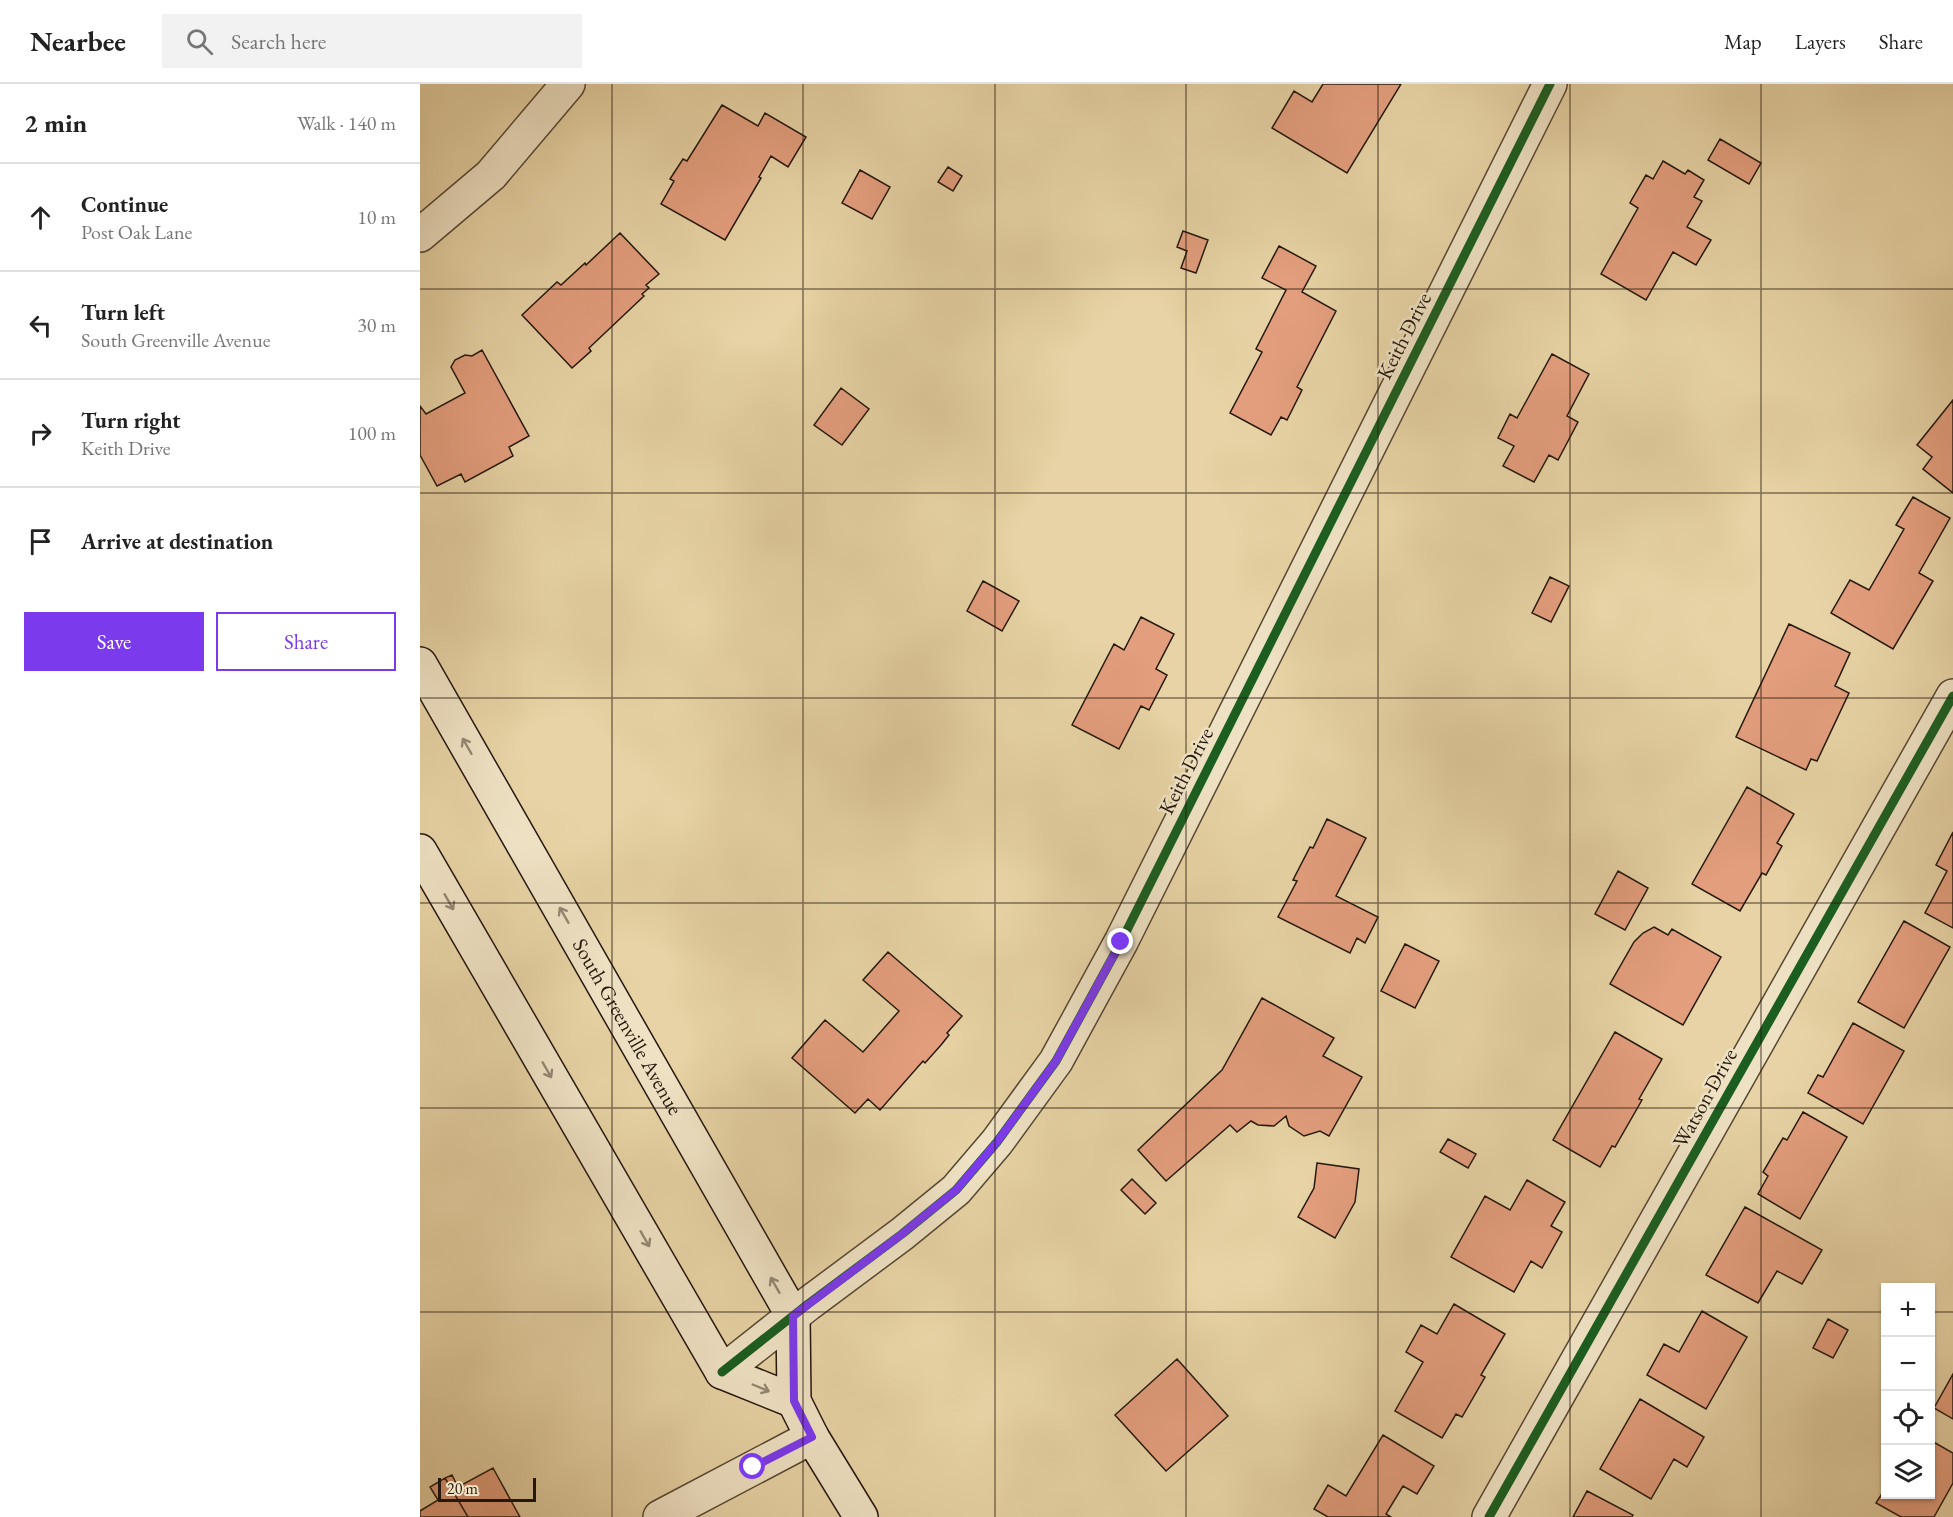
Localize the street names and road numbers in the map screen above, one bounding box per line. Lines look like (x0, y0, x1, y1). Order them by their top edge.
street label: Keith Drive (1370, 288, 1437, 384)
street label: Keith Drive (1152, 723, 1219, 819)
street label: South Greenville Avenue (567, 933, 689, 1120)
street label: Watson Drive (1666, 1043, 1743, 1152)

